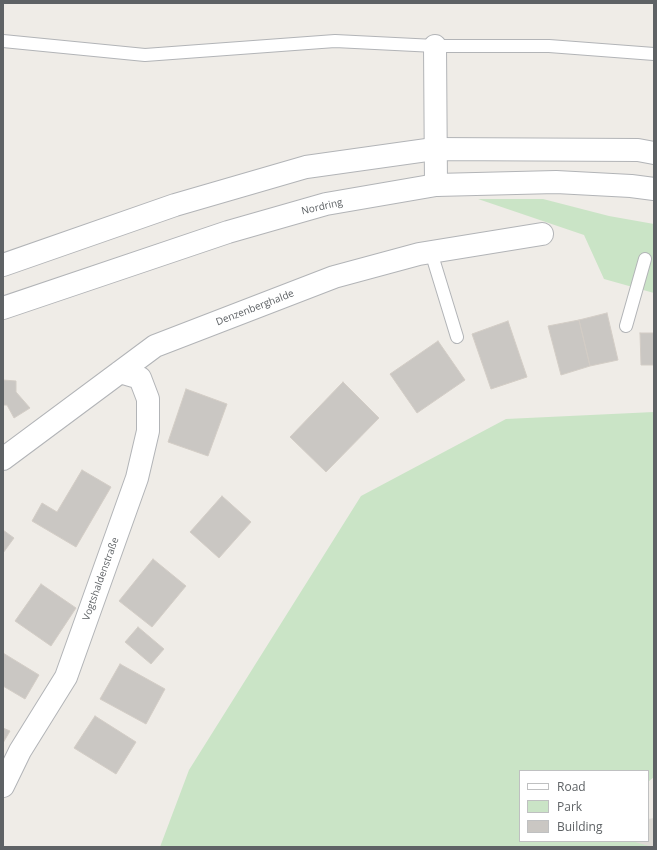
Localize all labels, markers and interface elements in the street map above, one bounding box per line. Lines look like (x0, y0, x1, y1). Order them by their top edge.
street label: Nordring (300, 196, 344, 218)
street label: Denzenberghalde (214, 288, 296, 328)
street label: Vogtshaldenstraße (80, 536, 122, 622)
legend (519, 770, 649, 842)
text: Road (557, 778, 586, 795)
text: Park (557, 798, 582, 815)
text: Building (557, 818, 602, 835)

